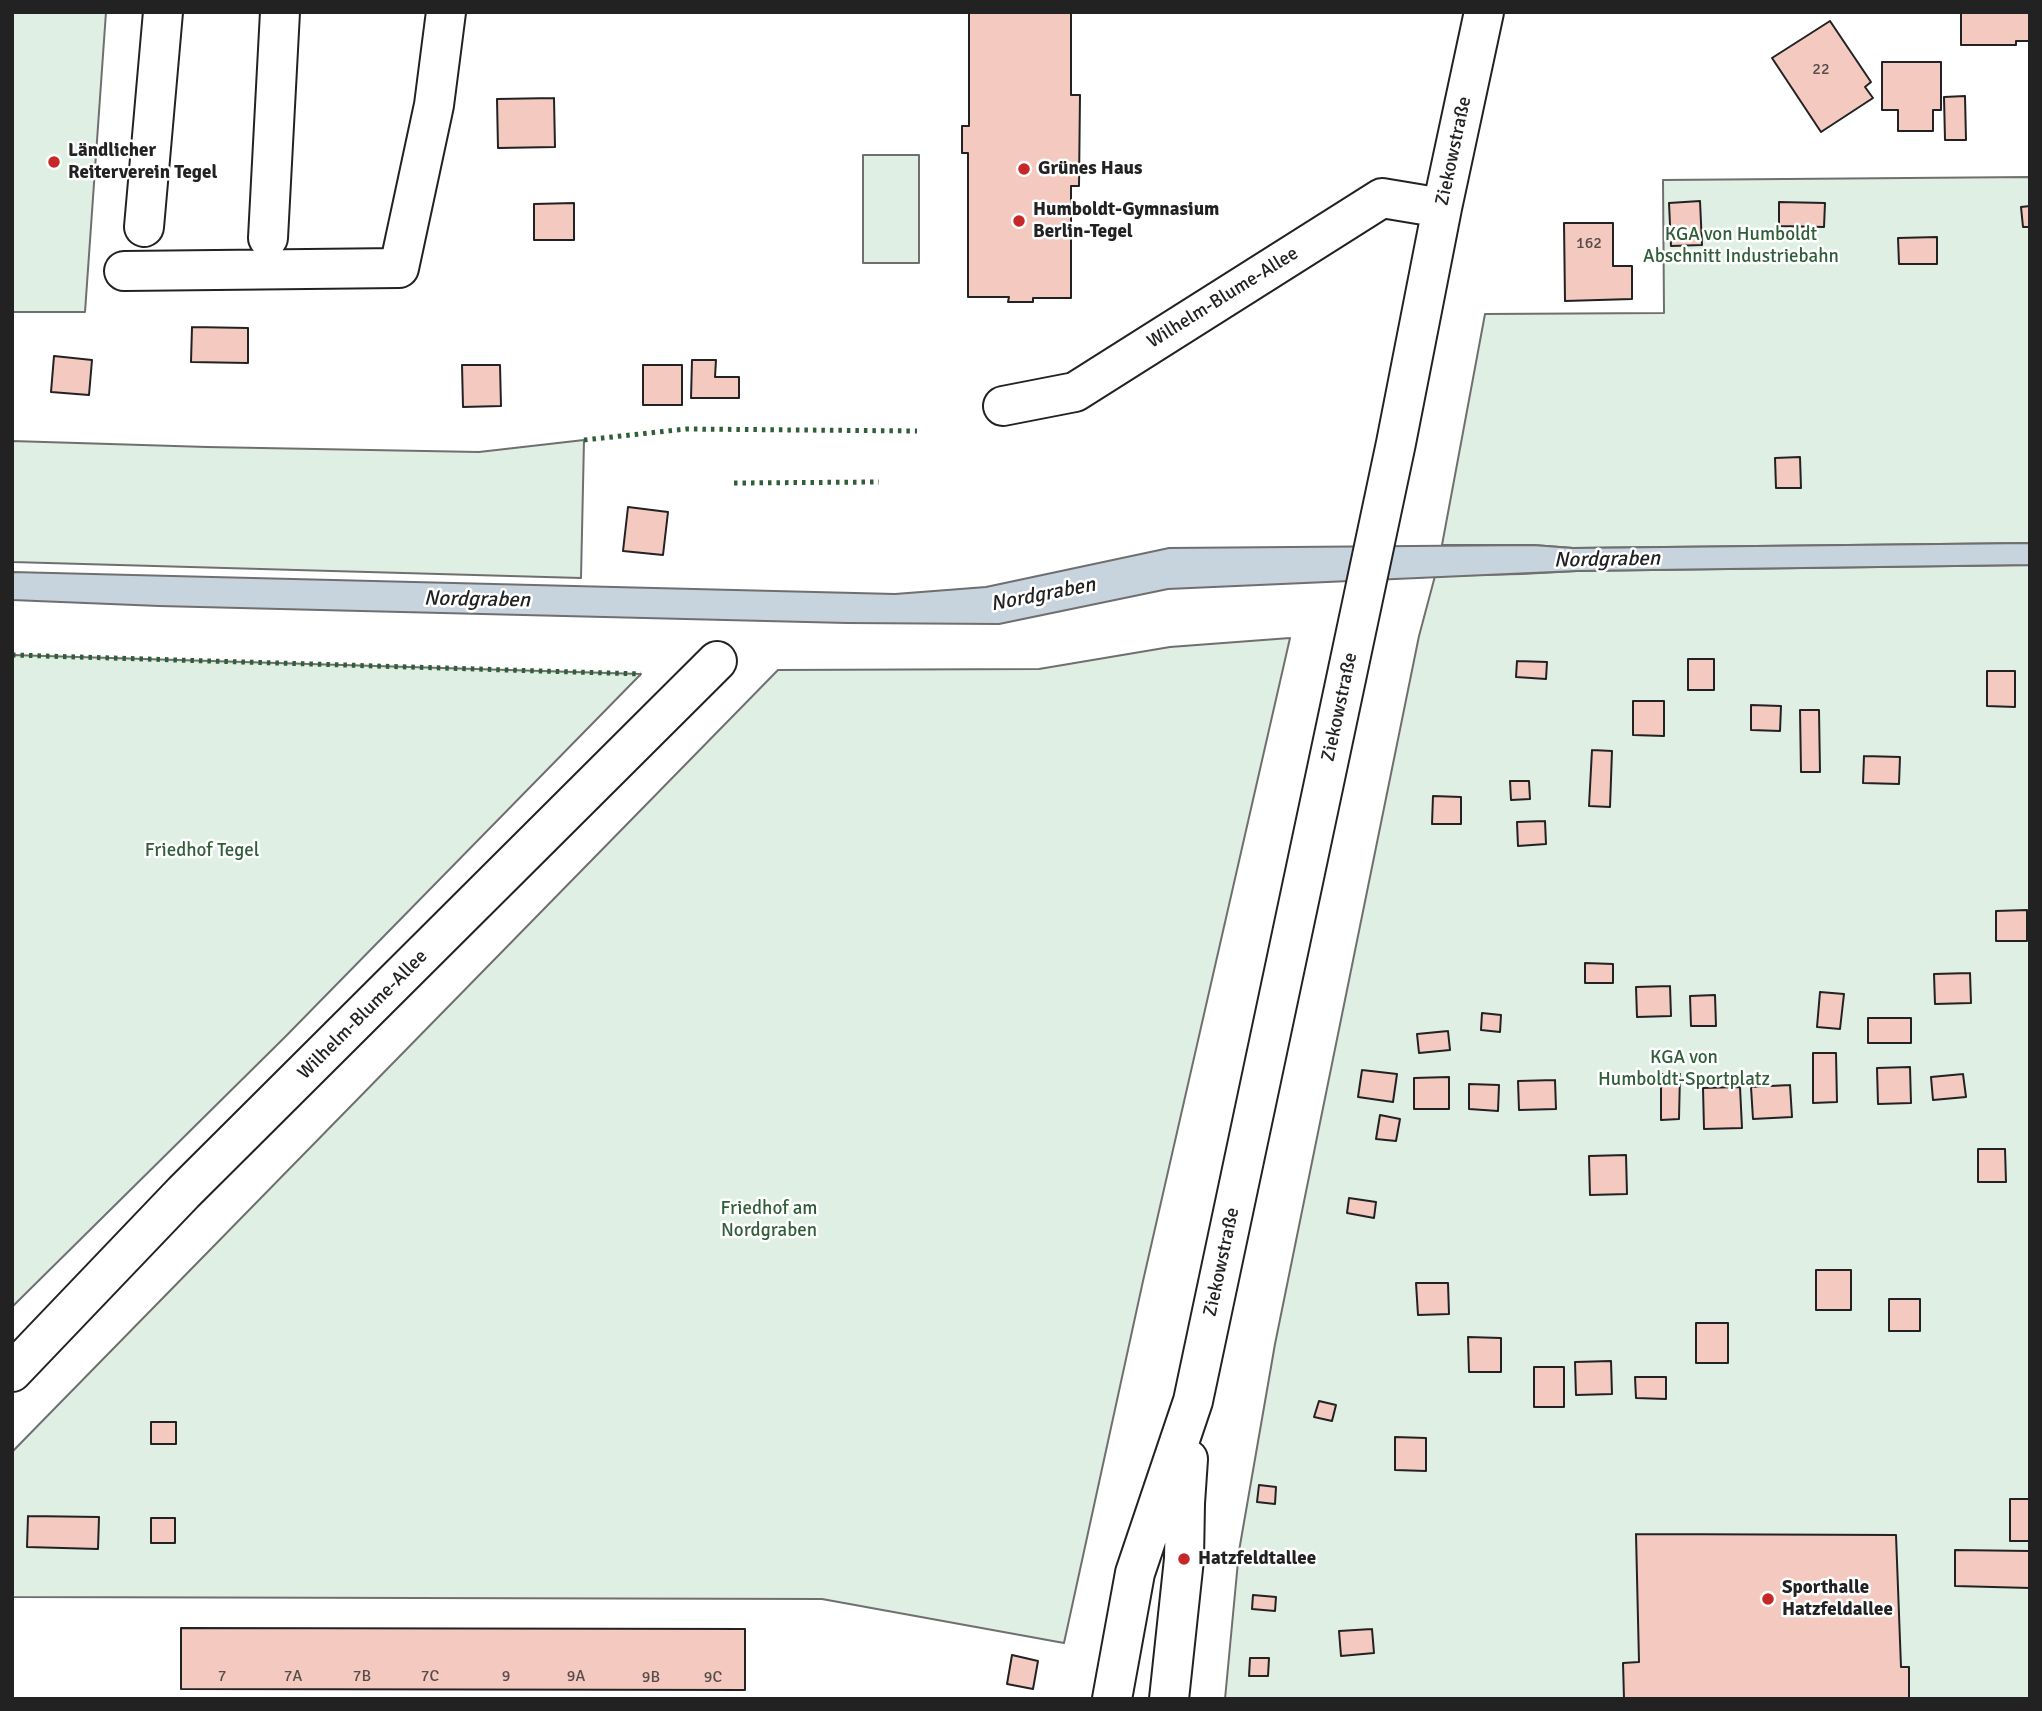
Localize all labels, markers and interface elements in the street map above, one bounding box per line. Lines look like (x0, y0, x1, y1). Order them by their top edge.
house number: 22 (1812, 60, 1830, 80)
street label: Ziekowstraße (1431, 94, 1477, 208)
place label: Ländlicher Reiterverein Tegel (68, 140, 217, 184)
marker: Ländlicher Reiterverein Tegel (46, 154, 62, 170)
place label: Grünes Haus (1038, 158, 1142, 180)
marker: Grünes Haus (1016, 161, 1032, 177)
place label: Humboldt-Gymnasium Berlin-Tegel (1033, 199, 1219, 243)
marker: Humboldt-Gymnasium Berlin-Tegel (1011, 213, 1027, 229)
park label: KGA von Humboldt Abschnitt Industriebahn (1643, 224, 1839, 268)
house number: 162 (1576, 234, 1602, 254)
street label: Wilhelm-Blume-Allee (1143, 242, 1303, 354)
water label: Nordgraben (1554, 546, 1660, 574)
water label: Nordgraben (988, 572, 1098, 618)
water label: Nordgraben (424, 586, 530, 614)
street label: Ziekowstraße (1317, 650, 1363, 764)
park label: Friedhof Tegel (145, 840, 259, 862)
street label: Wilhelm-Blume-Allee (293, 945, 433, 1085)
park label: KGA von Humboldt-Sportplatz (1598, 1047, 1770, 1091)
park label: Friedhof am Nordgraben (721, 1198, 817, 1242)
street label: Ziekowstraße (1199, 1205, 1245, 1319)
place label: Hatzfeldtallee (1198, 1548, 1316, 1570)
marker: Hatzfeldtallee (1176, 1551, 1192, 1567)
place label: Sporthalle Hatzfeldallee (1782, 1577, 1893, 1621)
marker: Sporthalle Hatzfeldallee (1760, 1591, 1776, 1607)
house number: 7 (218, 1667, 226, 1687)
house number: 7A (284, 1667, 302, 1687)
house number: 7B (353, 1667, 371, 1687)
house number: 7C (421, 1667, 439, 1687)
house number: 9 (502, 1667, 510, 1687)
house number: 9A (567, 1667, 585, 1687)
house number: 9B (642, 1668, 660, 1688)
house number: 9C (704, 1668, 722, 1688)

